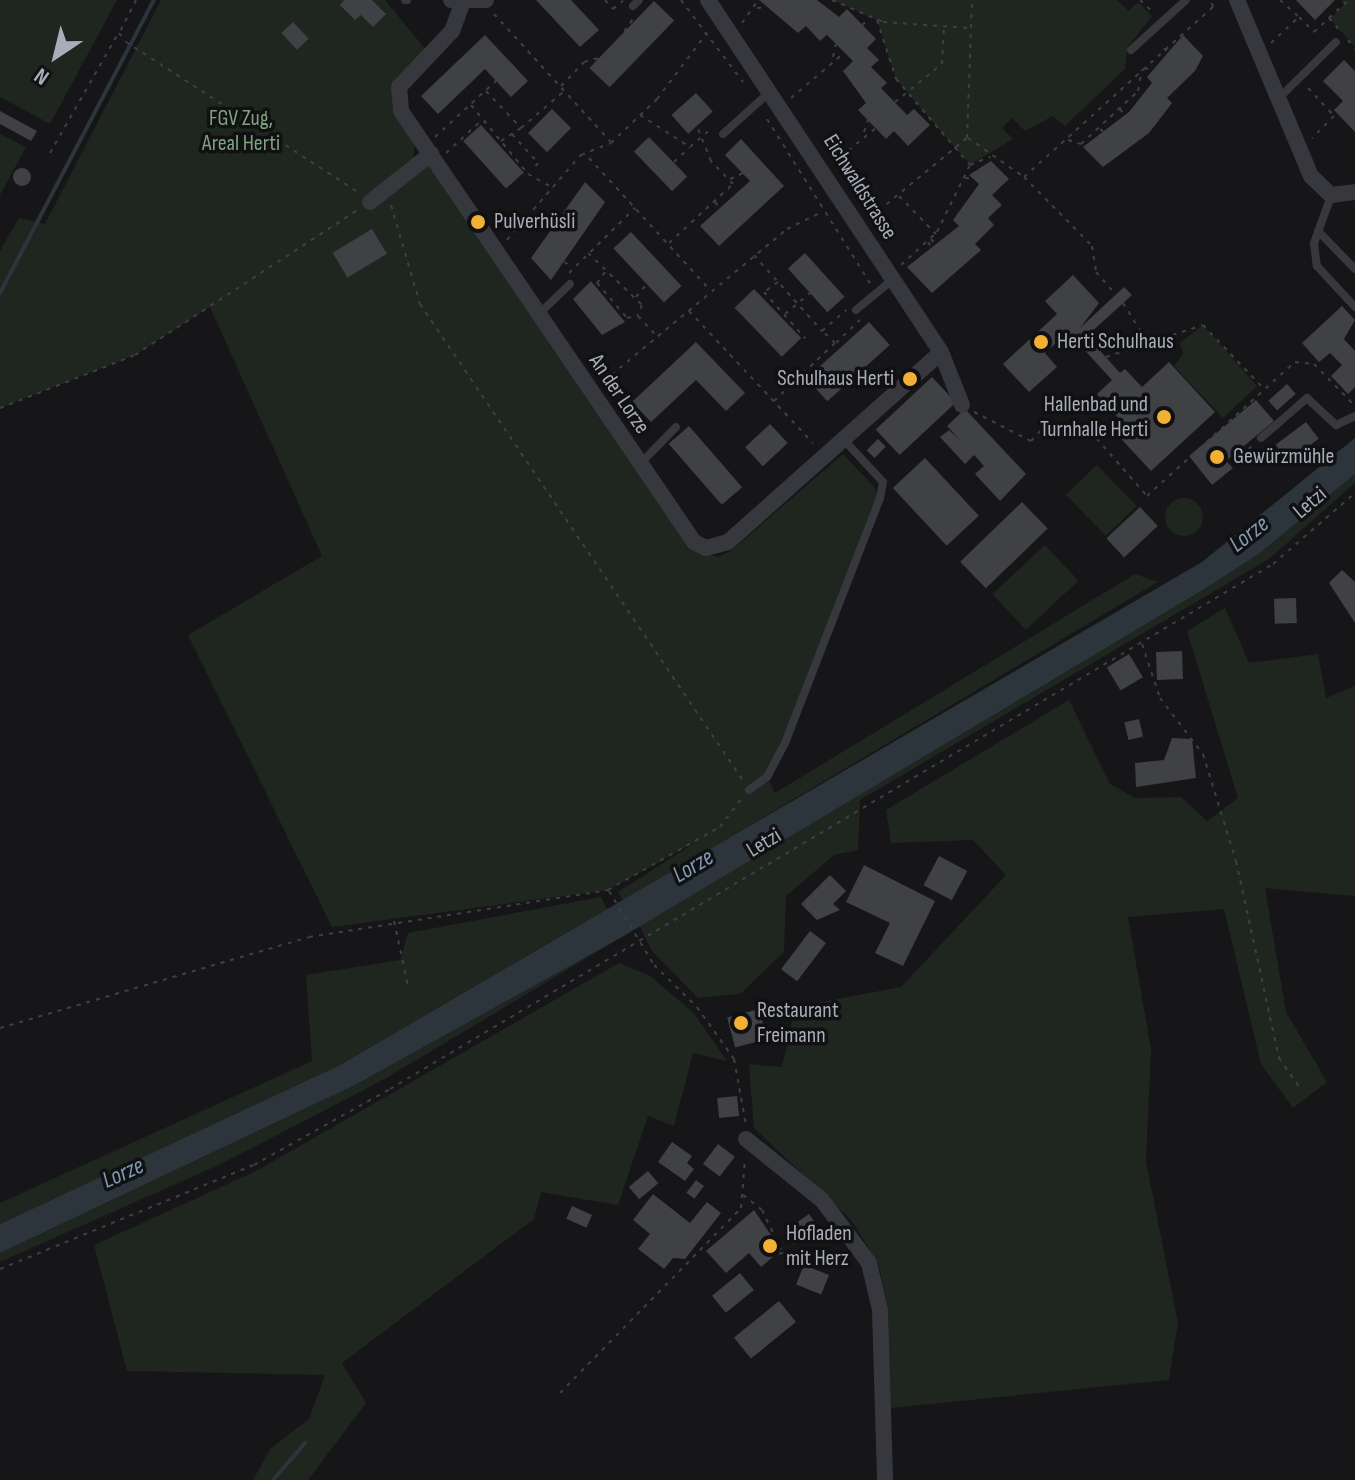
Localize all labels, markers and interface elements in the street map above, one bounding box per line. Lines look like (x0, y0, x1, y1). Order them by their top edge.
north arrow (16, 16, 96, 96)
text: N (29, 62, 55, 90)
park label: FGV Zug, Areal Herti (202, 105, 280, 156)
street label: Eichwaldstrasse (817, 130, 903, 244)
place label: Pulverhüsli (494, 209, 575, 235)
marker: Pulverhüsli (469, 213, 487, 231)
place label: Herti Schulhaus (1057, 329, 1174, 355)
marker: Herti Schulhaus (1032, 333, 1050, 351)
street label: An der Lorze (583, 349, 655, 439)
place label: Schulhaus Herti (777, 366, 894, 392)
marker: Schulhaus Herti (901, 370, 919, 388)
place label: Hallenbad und Turnhalle Herti (1040, 391, 1148, 442)
marker: Hallenbad und Turnhalle Herti (1155, 408, 1173, 426)
place label: Gewürzmühle (1233, 444, 1334, 470)
marker: Gewürzmühle (1208, 448, 1226, 466)
street label: Letzi (1288, 481, 1332, 525)
water label: Lorze (1223, 510, 1275, 558)
street label: Letzi (742, 823, 786, 863)
water label: Lorze (667, 843, 719, 889)
place label: Restaurant Freimann (757, 997, 839, 1048)
marker: Restaurant Freimann (732, 1014, 750, 1032)
water label: Lorze (98, 1151, 148, 1195)
place label: Hofladen mit Herz (786, 1220, 852, 1272)
marker: Hofladen mit Herz (761, 1237, 779, 1255)

